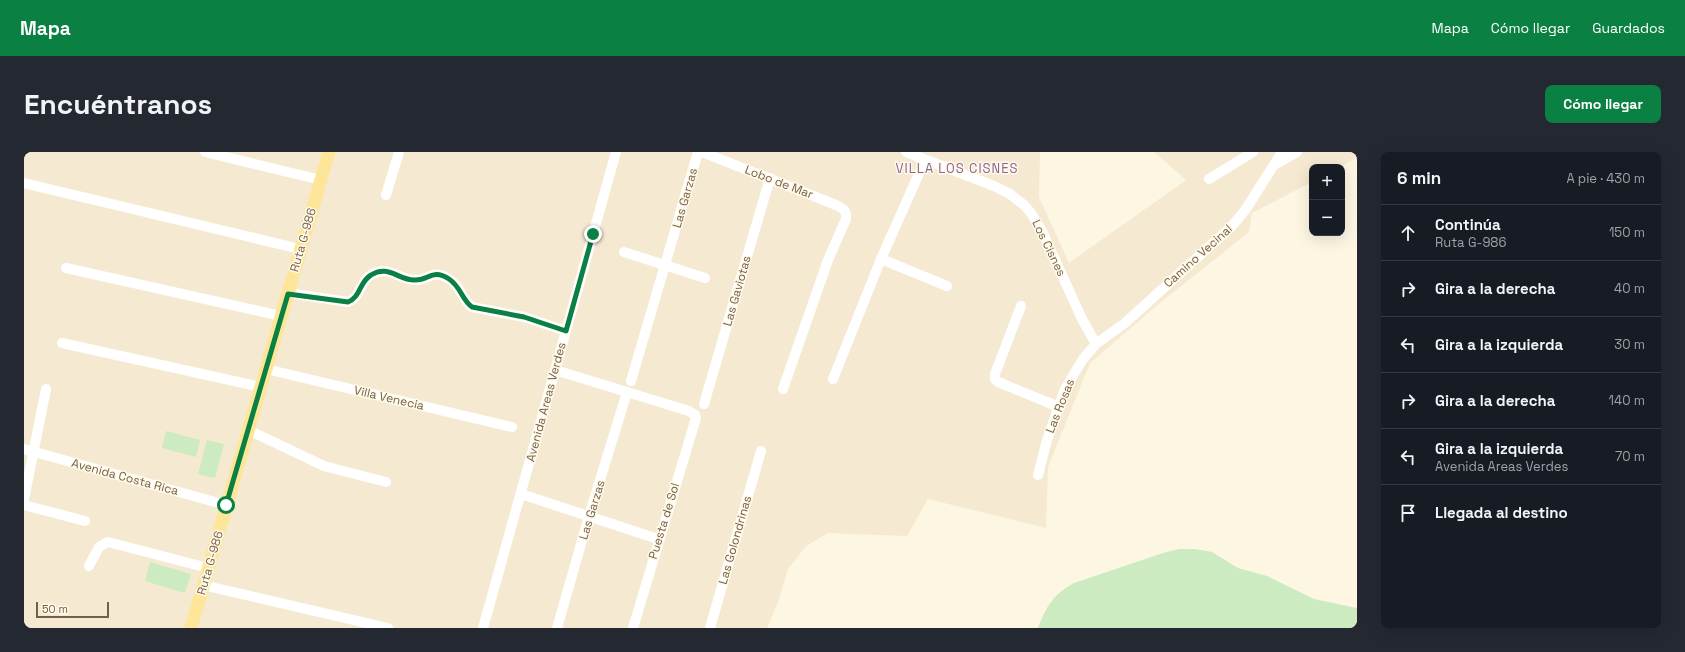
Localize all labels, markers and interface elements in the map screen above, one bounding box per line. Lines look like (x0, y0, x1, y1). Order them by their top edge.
text: Mapa (20, 16, 71, 41)
text: Mapa (1432, 19, 1469, 37)
text: Cómo llegar (1491, 19, 1570, 37)
text: Guardados (1592, 19, 1665, 37)
button: Cómo llegar (1545, 85, 1661, 123)
text: Encuéntranos (24, 86, 212, 122)
district label: VILLA LOS CISNES (895, 160, 1019, 177)
street label: Lobo de Mar (743, 162, 816, 203)
map controls (1309, 164, 1345, 236)
button: + (1309, 164, 1345, 200)
street label: Las Garzas (669, 166, 701, 230)
text: 6 min (1397, 167, 1441, 189)
text: A pie · 430 m (1566, 170, 1645, 187)
button: − (1309, 200, 1345, 236)
street label: Ruta G-986 (286, 206, 320, 274)
text: Continúa (1435, 215, 1501, 234)
street label: Los Cisnes (1028, 217, 1070, 279)
street label: Camino Vecinal (1160, 221, 1236, 291)
icon: ahead (1397, 222, 1419, 244)
text: 150 m (1609, 224, 1645, 241)
route end (584, 225, 602, 243)
text: Ruta G-986 (1435, 234, 1506, 251)
street label: Las Gaviotas (719, 254, 755, 328)
icon: right (1397, 278, 1419, 300)
text: Gira a la derecha (1435, 279, 1555, 298)
text: 40 m (1614, 280, 1645, 297)
icon: left (1397, 334, 1419, 356)
text: Gira a la izquierda (1435, 335, 1563, 354)
text: 30 m (1614, 336, 1645, 353)
street label: Avenida Areas Verdes (522, 340, 570, 464)
street label: Las Rosas (1042, 376, 1078, 436)
street label: Villa Venecia (352, 382, 426, 414)
icon: right (1397, 390, 1419, 412)
text: Gira a la derecha (1435, 391, 1555, 410)
text: 140 m (1609, 392, 1645, 409)
text: Gira a la izquierda (1435, 439, 1563, 458)
icon: left (1397, 446, 1419, 468)
text: 70 m (1615, 448, 1645, 465)
street label: Avenida Costa Rica (70, 455, 180, 499)
text: Avenida Areas Verdes (1435, 458, 1568, 475)
street label: Las Garzas (575, 478, 609, 542)
street label: Puesta de Sol (645, 481, 683, 561)
street label: Las Golondrinas (715, 494, 755, 586)
route start (217, 496, 235, 514)
icon: arrive (1397, 502, 1419, 524)
text: Llegada al destino (1435, 503, 1568, 522)
street label: Ruta G-986 (193, 529, 227, 597)
scale bar (36, 600, 109, 619)
text: 50 m (42, 602, 68, 616)

